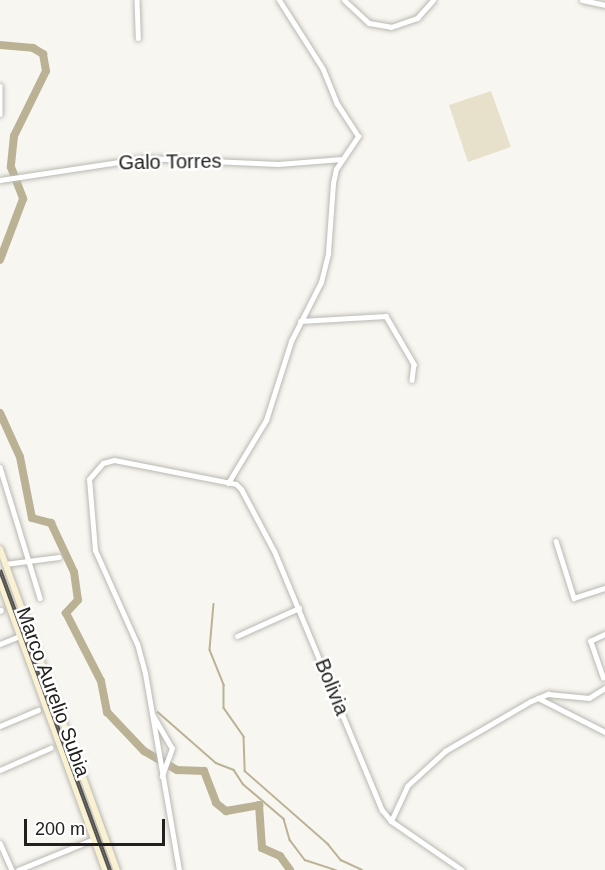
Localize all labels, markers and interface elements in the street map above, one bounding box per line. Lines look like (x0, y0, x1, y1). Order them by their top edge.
street label: Galo Torres (118, 149, 222, 175)
street label: Marco Aurelio Subia (11, 603, 95, 781)
street label: Bolivia (310, 655, 354, 719)
scale bar (27, 807, 168, 845)
text: 200 m (35, 819, 85, 839)

